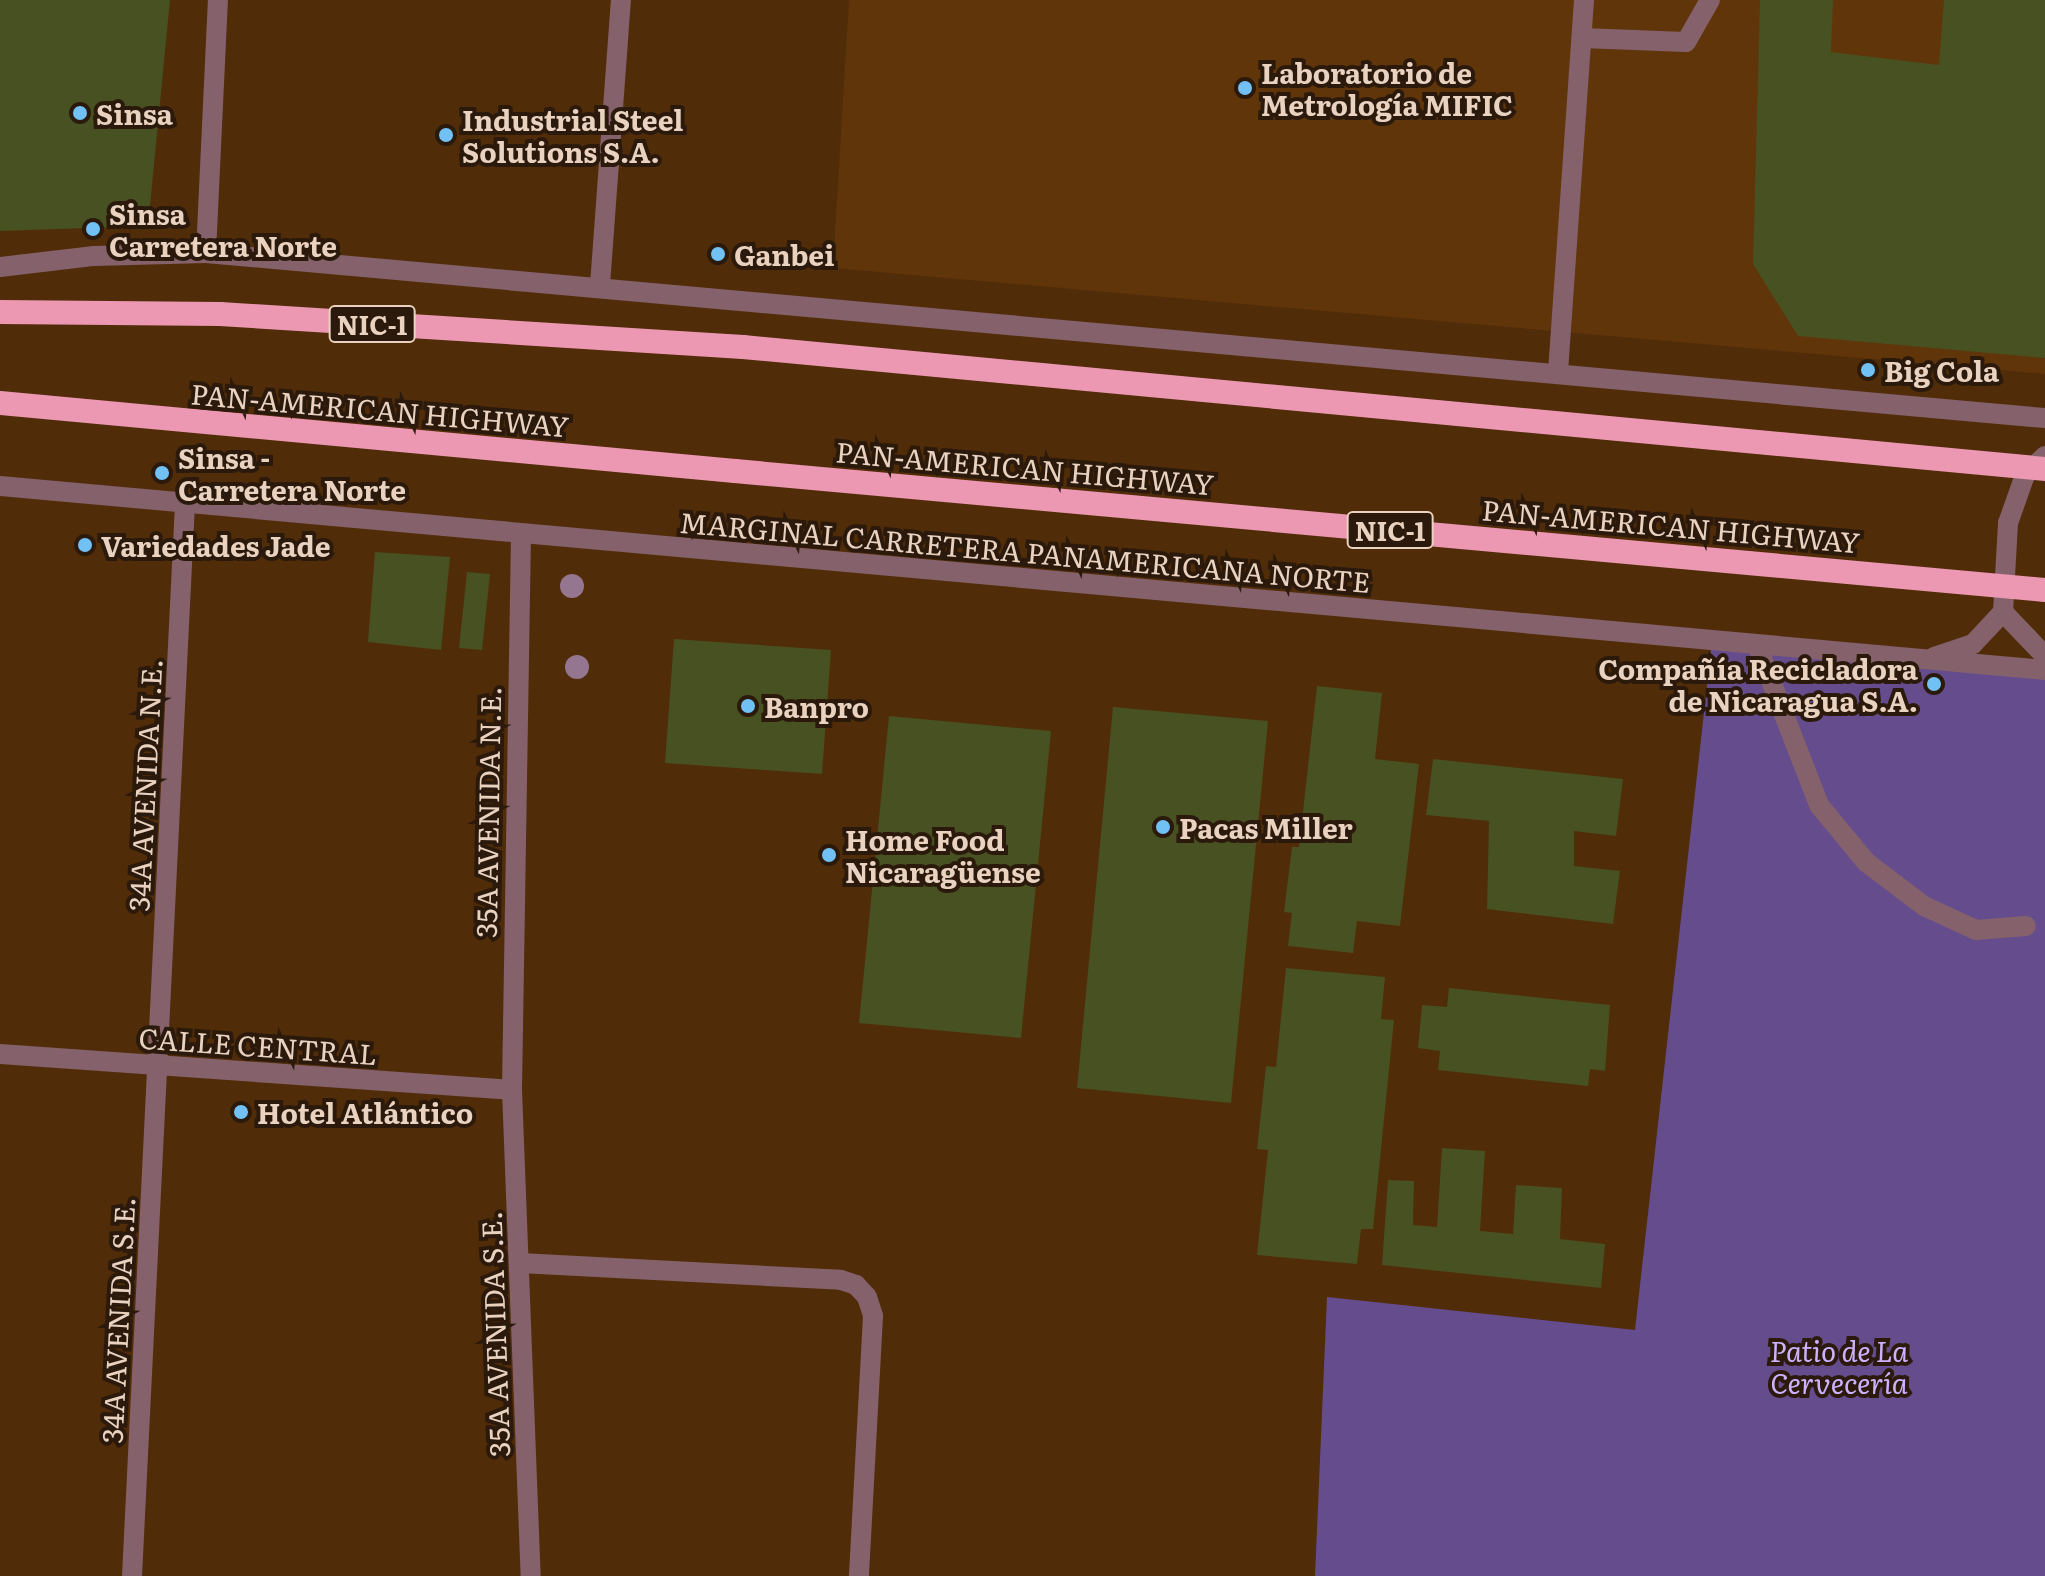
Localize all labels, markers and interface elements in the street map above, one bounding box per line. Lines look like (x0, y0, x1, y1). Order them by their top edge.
place label: Laboratorio de Metrología MIFIC (1261, 55, 1513, 121)
marker: Laboratorio de Metrología MIFIC (1236, 79, 1254, 97)
place label: Sinsa (96, 96, 173, 130)
place label: Industrial Steel Solutions S.A. (462, 102, 683, 168)
marker: Sinsa (71, 104, 89, 122)
marker: Industrial Steel Solutions S.A. (437, 126, 455, 144)
place label: Sinsa Carretera Norte (109, 196, 337, 262)
marker: Sinsa Carretera Norte (84, 220, 102, 238)
place label: Ganbei (734, 237, 834, 271)
marker: Ganbei (709, 245, 727, 263)
road number: NIC-1 (328, 302, 416, 346)
place label: Big Cola (1884, 353, 1999, 387)
marker: Big Cola (1859, 361, 1877, 379)
street label: PAN-AMERICAN HIGHWAY (189, 376, 571, 442)
street label: PAN-AMERICAN HIGHWAY (834, 434, 1216, 500)
place label: Sinsa - Carretera Norte (178, 440, 406, 506)
marker: Sinsa - Carretera Norte (153, 464, 171, 482)
street label: PAN-AMERICAN HIGHWAY (1480, 492, 1862, 558)
street label: MARGINAL CARRETERA PANAMERICANA NORTE (678, 504, 1372, 598)
road number: NIC-1 (1346, 508, 1434, 552)
place label: Variedades Jade (101, 528, 331, 562)
marker: Variedades Jade (76, 536, 94, 554)
place label: Compañía Recicladora de Nicaragua S.A. (1598, 651, 1918, 717)
street label: 34A AVENIDA N.E. (121, 658, 167, 912)
marker: Compañía Recicladora de Nicaragua S.A. (1925, 675, 1943, 693)
street label: 35A AVENIDA N.E. (468, 686, 506, 938)
place label: Banpro (764, 689, 869, 723)
marker: Banpro (739, 697, 757, 715)
place label: Pacas Miller (1179, 810, 1353, 844)
marker: Pacas Miller (1154, 818, 1172, 836)
place label: Home Food Nicaragüense (845, 822, 1041, 888)
marker: Home Food Nicaragüense (820, 846, 838, 864)
street label: CALLE CENTRAL (138, 1020, 378, 1070)
place label: Hotel Atlántico (257, 1095, 473, 1129)
marker: Hotel Atlántico (232, 1103, 250, 1121)
street label: 34A AVENIDA S.E. (94, 1196, 140, 1444)
street label: 35A AVENIDA S.E. (473, 1211, 515, 1457)
park label: Patio de La Cervecería (1770, 1333, 1908, 1399)

